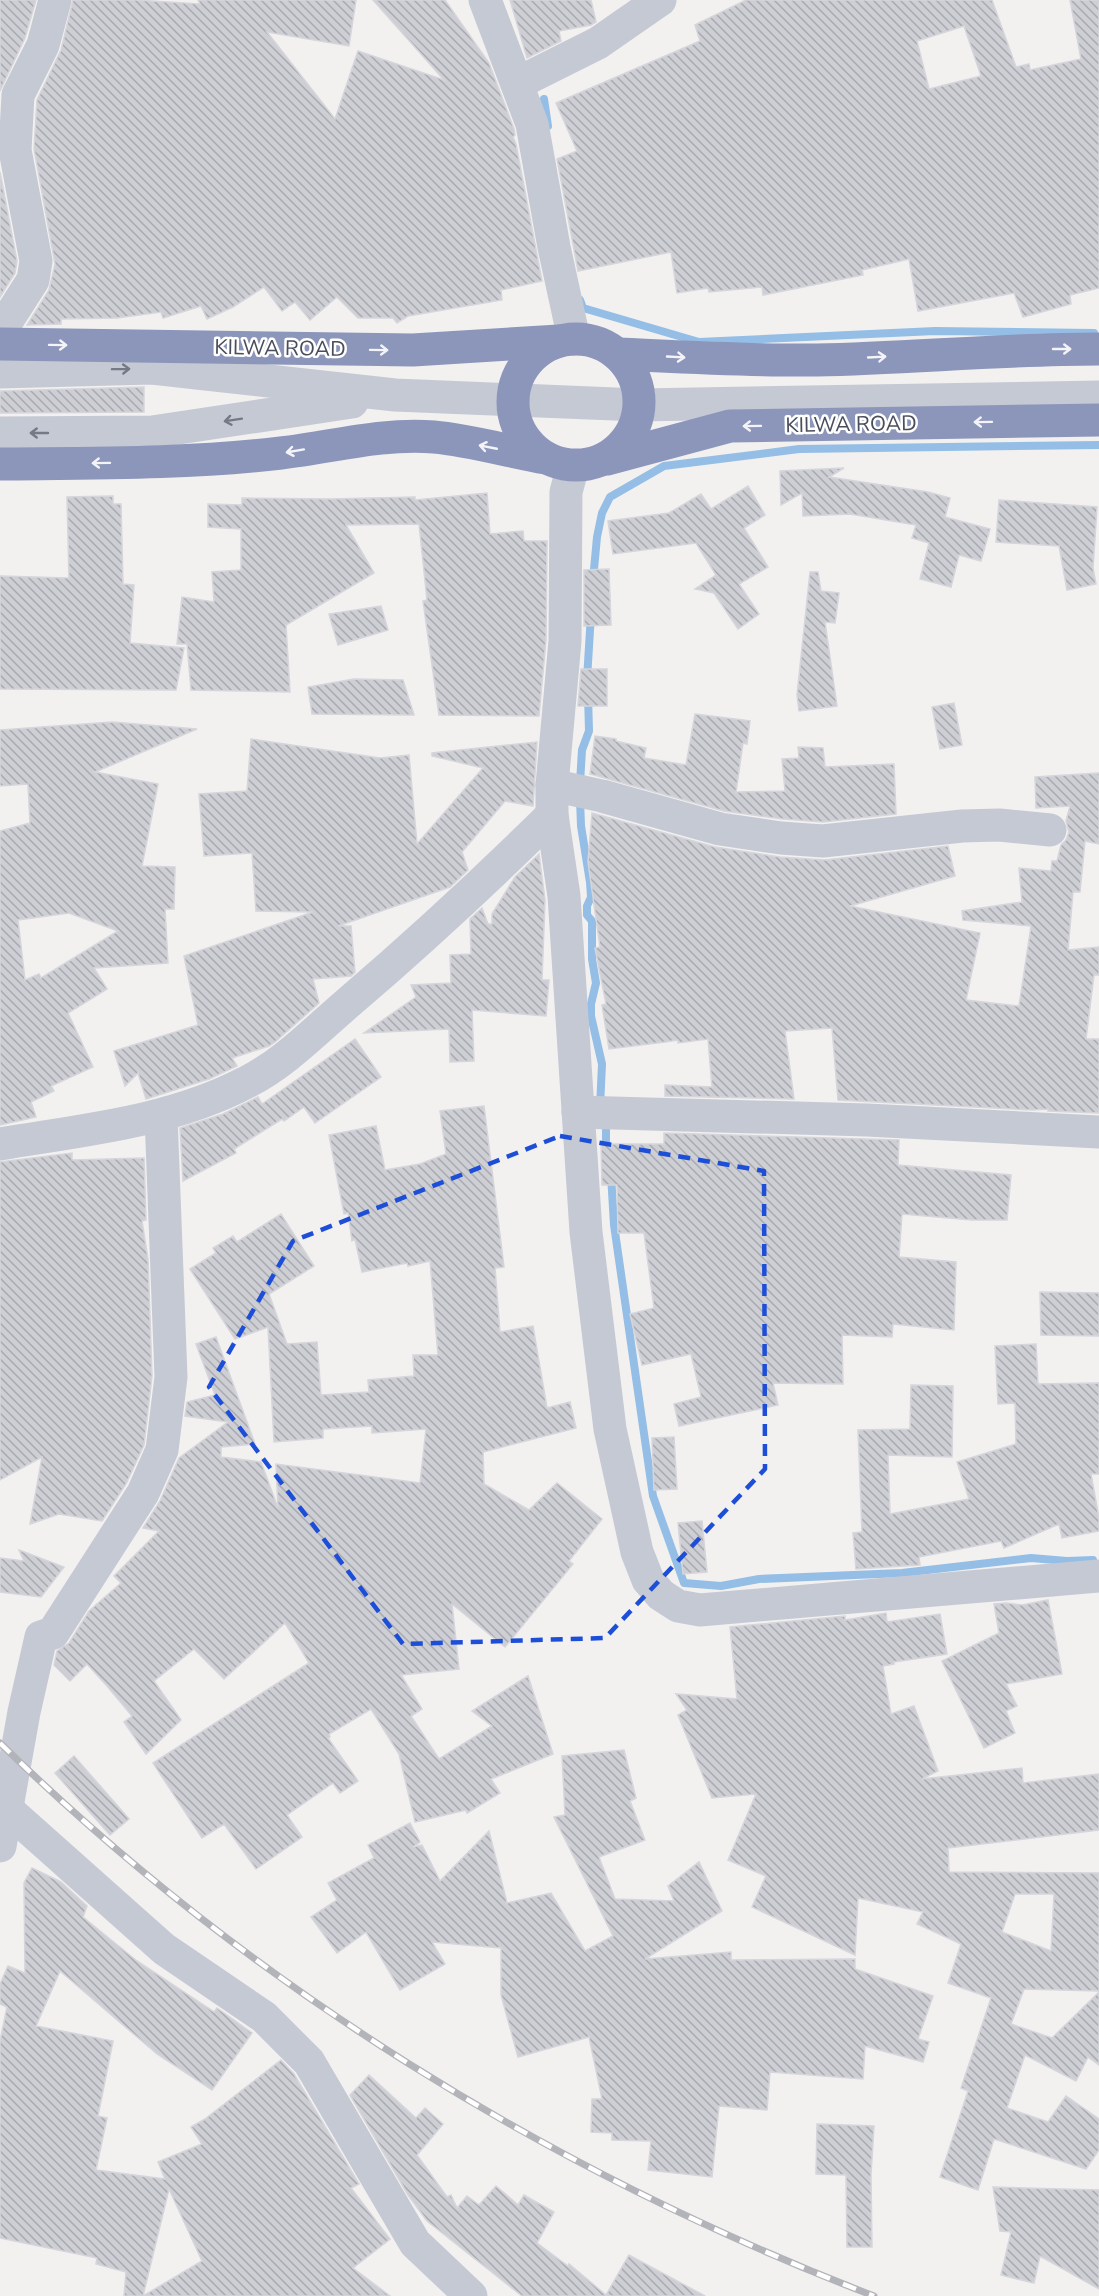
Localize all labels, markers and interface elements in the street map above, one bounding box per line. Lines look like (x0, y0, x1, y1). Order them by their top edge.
street label: KILWA ROAD (214, 333, 346, 363)
one-way arrow (48, 339, 68, 351)
one-way arrow (1052, 343, 1072, 355)
one-way arrow (369, 344, 389, 356)
one-way arrow (666, 351, 686, 362)
one-way arrow (867, 351, 886, 362)
one-way arrow (111, 363, 131, 374)
street label: KILWA ROAD (785, 409, 917, 439)
one-way arrow (224, 415, 244, 426)
one-way arrow (973, 416, 993, 428)
one-way arrow (743, 420, 763, 432)
one-way arrow (30, 427, 50, 439)
one-way arrow (479, 441, 499, 452)
one-way arrow (286, 445, 306, 456)
one-way arrow (91, 457, 111, 469)

